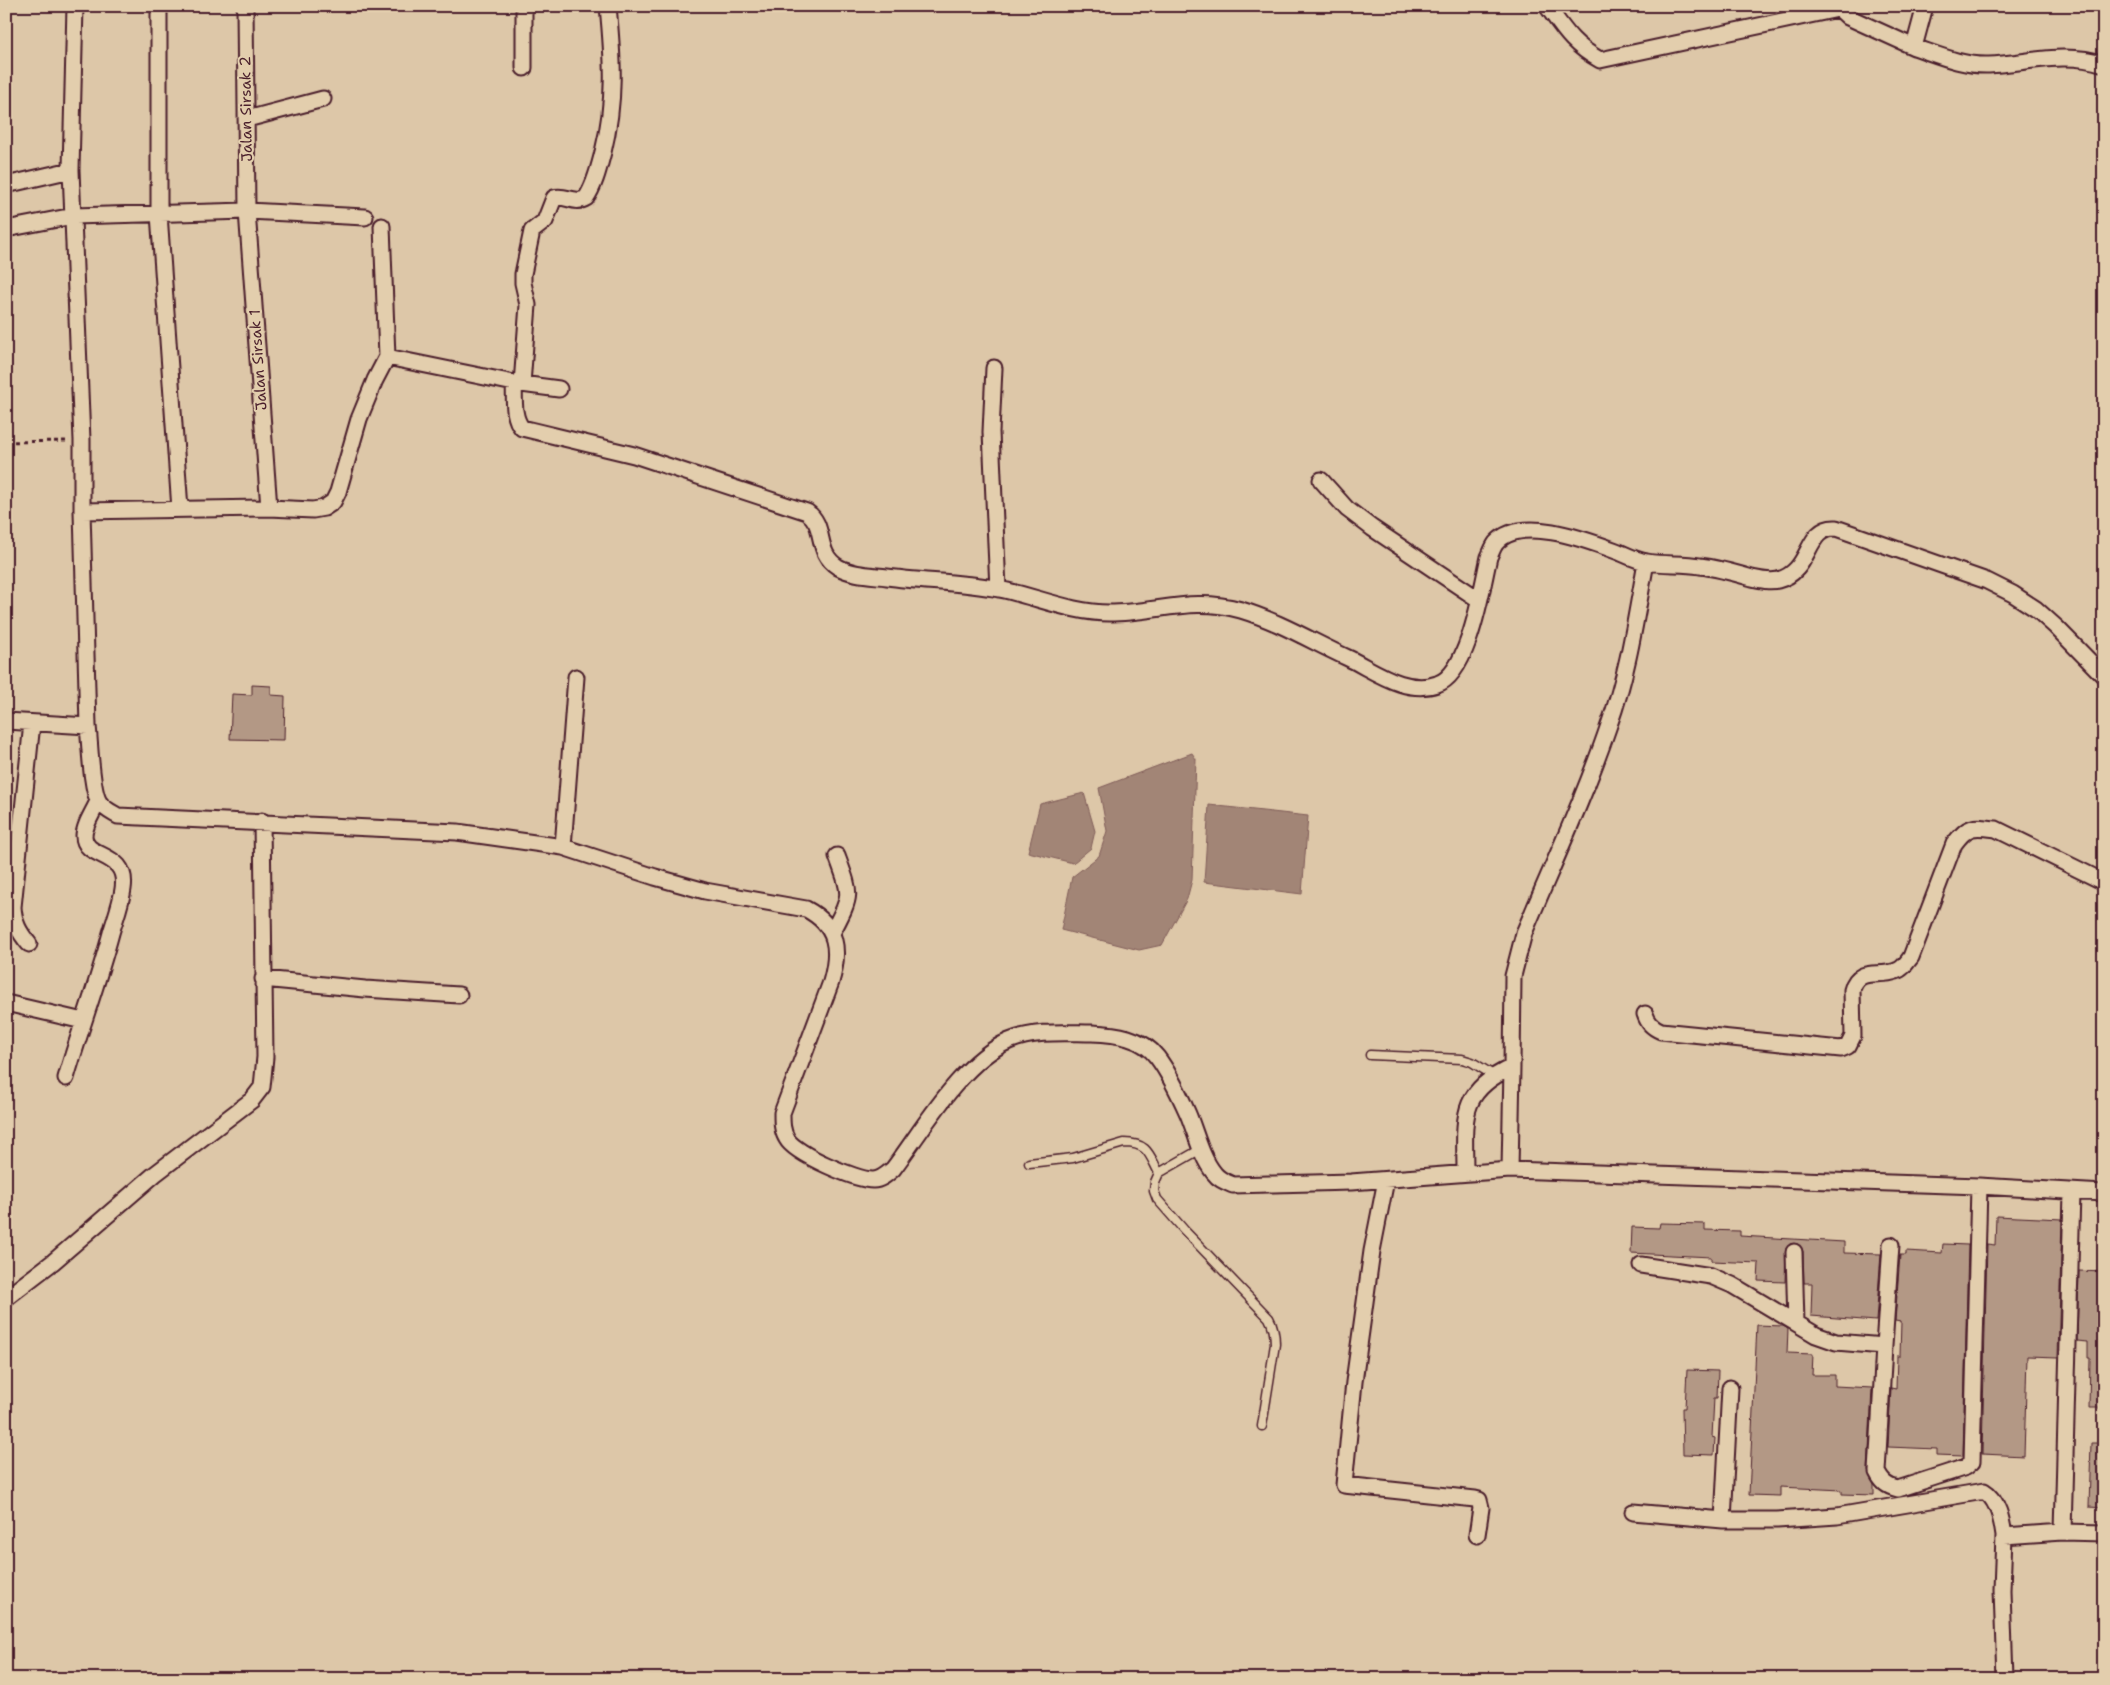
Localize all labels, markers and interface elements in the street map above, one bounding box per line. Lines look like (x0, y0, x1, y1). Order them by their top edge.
street label: Jalan Sirsak 2 (235, 56, 257, 162)
street label: Jalan Sirsak 1 (244, 309, 272, 411)

